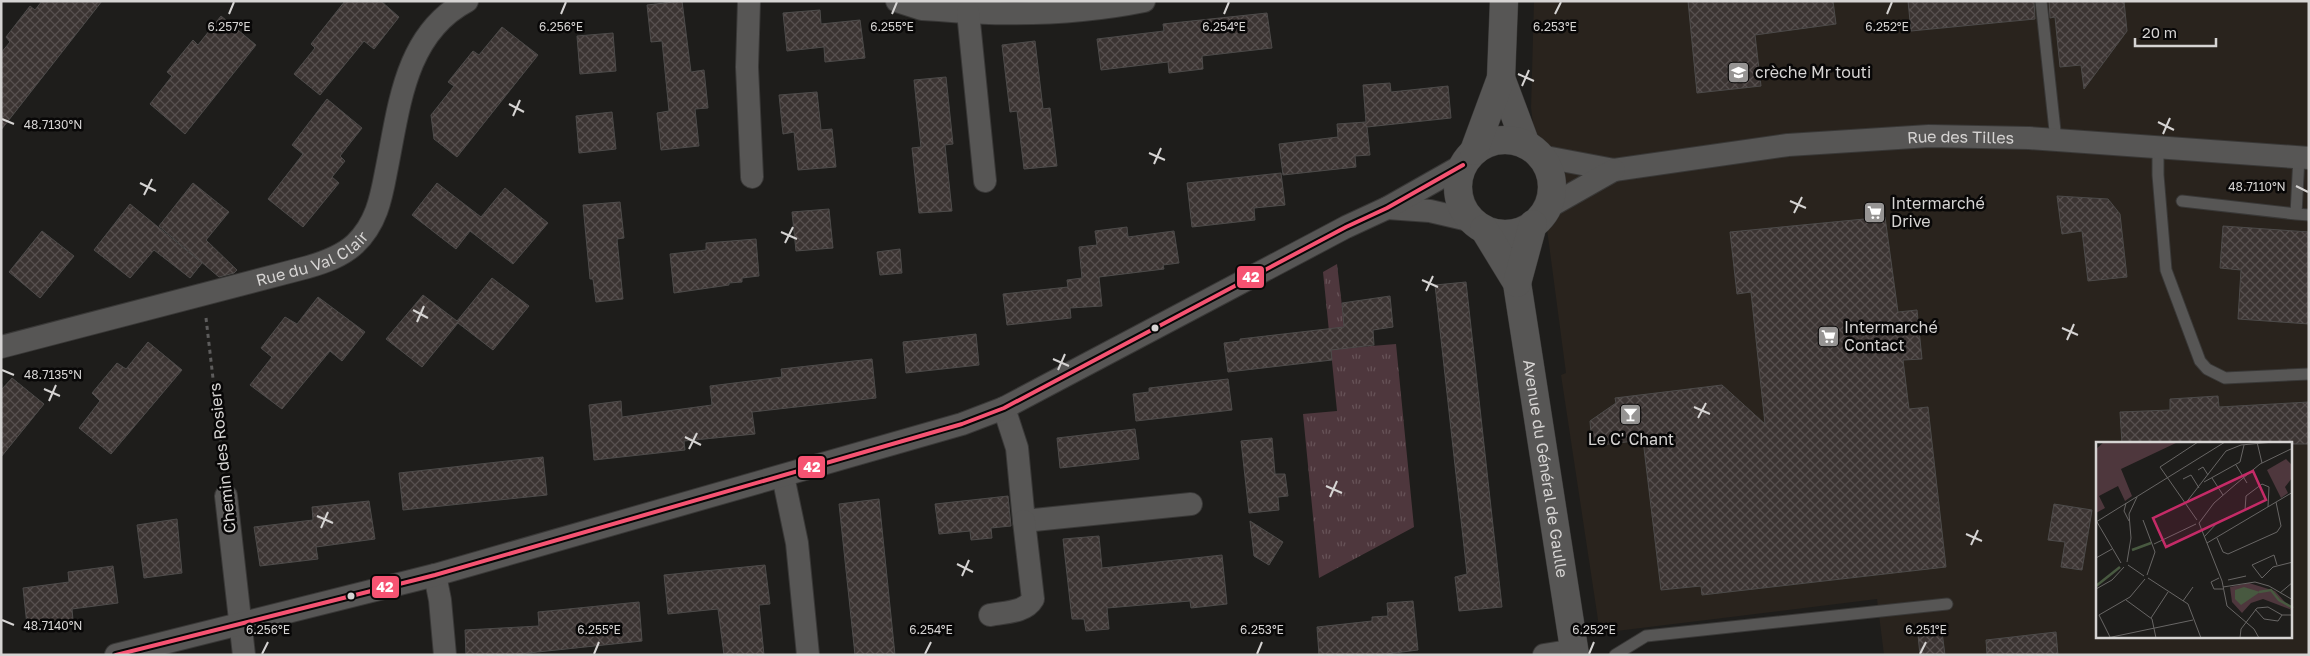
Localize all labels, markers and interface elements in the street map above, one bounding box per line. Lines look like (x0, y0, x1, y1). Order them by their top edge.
scale bar (2135, 15, 2216, 47)
text: 6.257°E (207, 19, 251, 34)
text: 6.256°E (539, 19, 583, 34)
text: 6.255°E (870, 19, 914, 34)
text: 6.254°E (1202, 19, 1246, 34)
text: 6.253°E (1533, 19, 1577, 34)
text: 6.252°E (1865, 19, 1909, 34)
text: 20 m (2142, 23, 2177, 41)
school or university icon: crèche Mr touti (1727, 60, 1751, 84)
place label: crèche Mr touti (1755, 62, 1871, 82)
text: 48.7130°N (24, 117, 82, 132)
street label: Rue des Tilles (1906, 126, 2014, 148)
text: 48.7110°N (2228, 179, 2286, 194)
place label: Intermarché Drive (1891, 193, 1985, 231)
supermarket icon: Intermarché Drive (1863, 200, 1887, 224)
street label: Rue du Val Clair (254, 227, 372, 290)
line badge: 42 (1236, 265, 1265, 289)
text: 42 (1242, 268, 1260, 285)
place label: Intermarché Contact (1844, 317, 1938, 355)
unlabelled marker (1150, 323, 1160, 333)
supermarket icon: Intermarché Contact (1816, 324, 1840, 348)
street label: Avenue du Général de Gaulle (1519, 358, 1573, 579)
text: 48.7135°N (24, 367, 82, 382)
street label: Chemin des Rosiers (204, 382, 240, 534)
bar icon: Le C' Chant (1619, 403, 1643, 427)
place label: Le C' Chant (1588, 429, 1674, 449)
inset map (2096, 442, 2292, 638)
line badge: 42 (797, 455, 826, 479)
text: 42 (803, 458, 821, 475)
line badge: 42 (371, 575, 400, 599)
text: 42 (376, 578, 394, 595)
unlabelled marker (346, 591, 356, 601)
text: 48.7140°N (24, 618, 82, 633)
text: 6.256°E (246, 622, 290, 637)
text: 6.255°E (577, 622, 621, 637)
text: 6.254°E (909, 622, 953, 637)
text: 6.253°E (1240, 622, 1284, 637)
text: 6.252°E (1572, 622, 1616, 637)
text: 6.251°E (1905, 622, 1947, 637)

